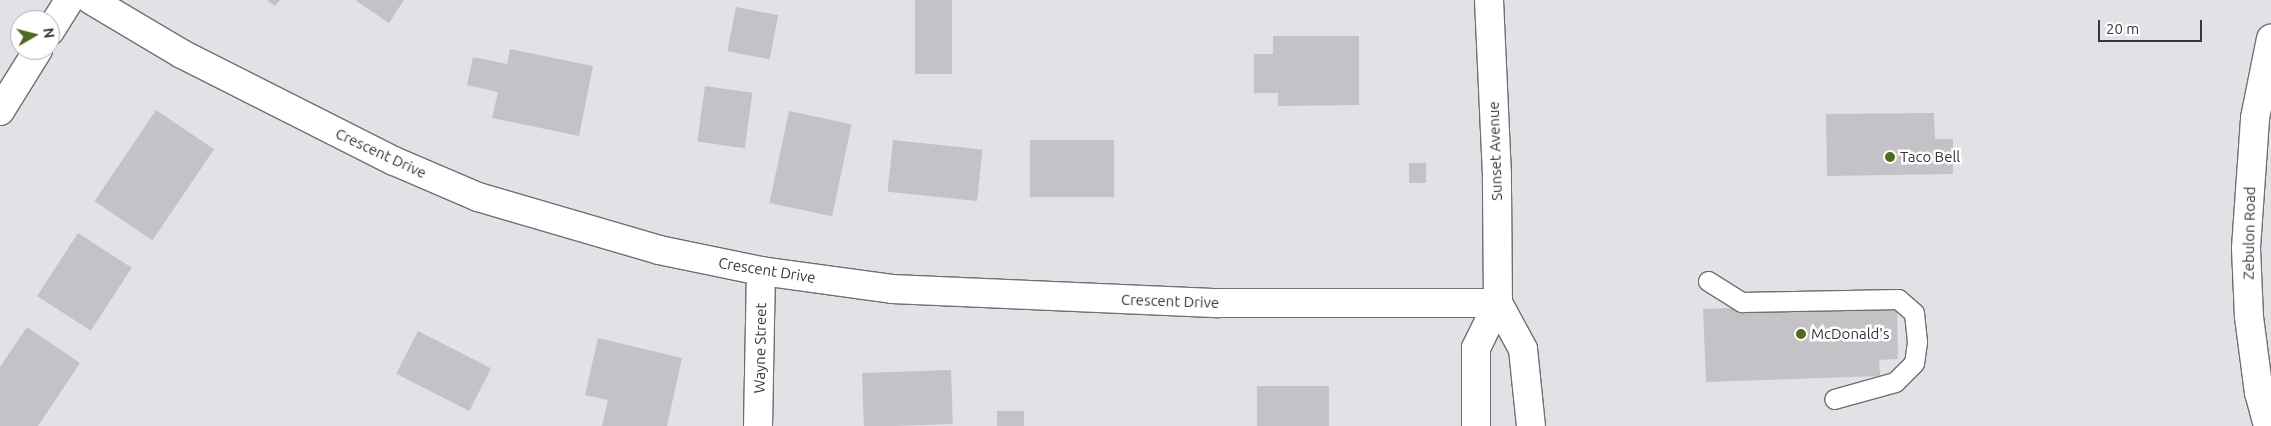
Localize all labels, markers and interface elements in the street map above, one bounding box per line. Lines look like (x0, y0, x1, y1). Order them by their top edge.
north arrow (10, 10, 60, 60)
scale bar (2101, 10, 2205, 42)
text: 20 m (2106, 20, 2139, 37)
text: N (40, 27, 58, 39)
street label: Sunset Avenue (1484, 101, 1506, 201)
street label: Crescent Drive (333, 124, 429, 182)
place label: Taco Bell (1900, 148, 1960, 166)
marker: Taco Bell (1884, 151, 1896, 163)
street label: Zebulon Road (2239, 186, 2259, 280)
street label: Crescent Drive (717, 253, 817, 287)
street label: Crescent Drive (1121, 290, 1219, 312)
street label: Wayne Street (750, 303, 770, 393)
place label: McDonald's (1811, 325, 1889, 343)
marker: McDonald's (1795, 328, 1807, 340)

